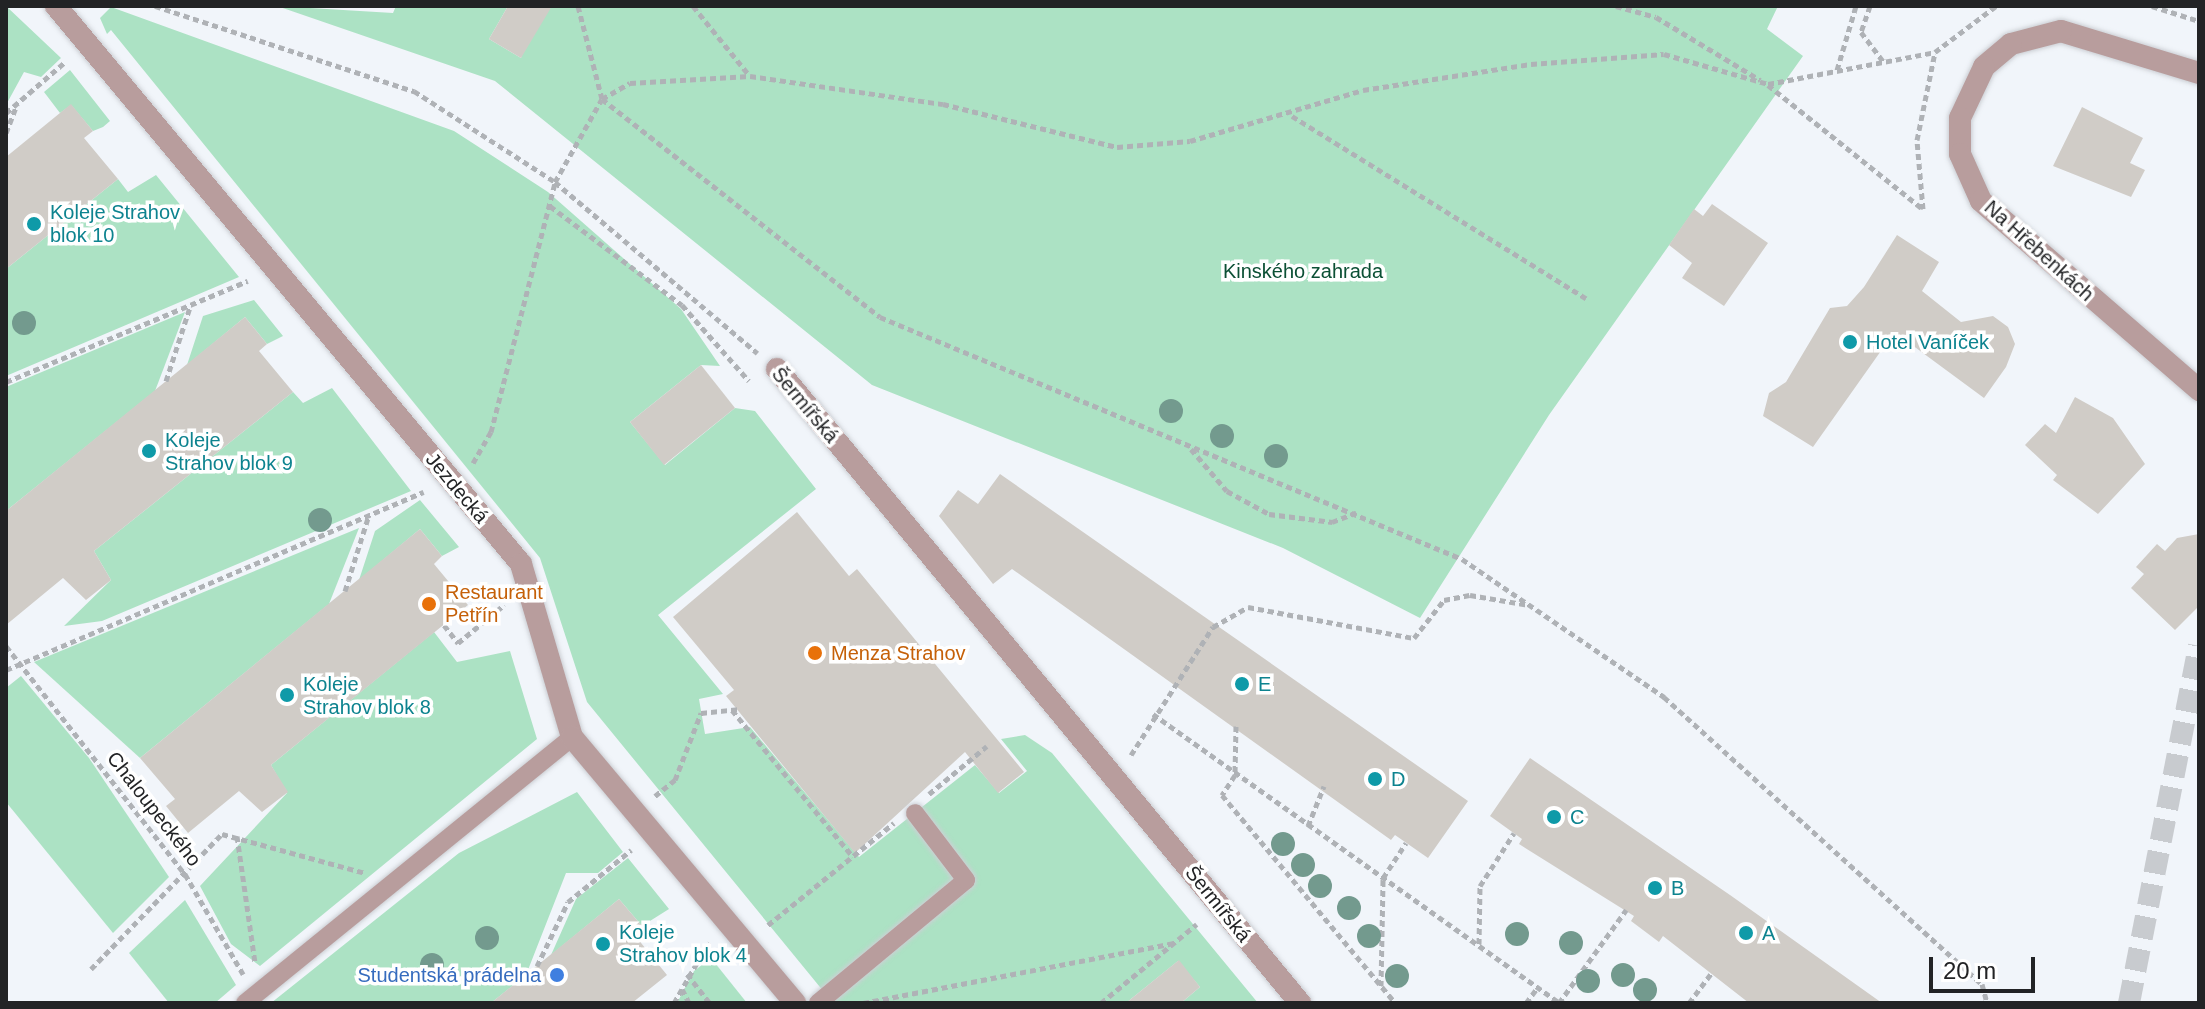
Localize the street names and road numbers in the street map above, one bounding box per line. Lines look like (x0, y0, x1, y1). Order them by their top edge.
street label: Na Hřebenkách (1979, 196, 2099, 306)
street label: Šermířská (767, 362, 843, 448)
street label: Jezdecká (421, 448, 493, 528)
street label: Chaloupeckého (102, 747, 206, 871)
street label: Šermířská (1180, 861, 1256, 947)

